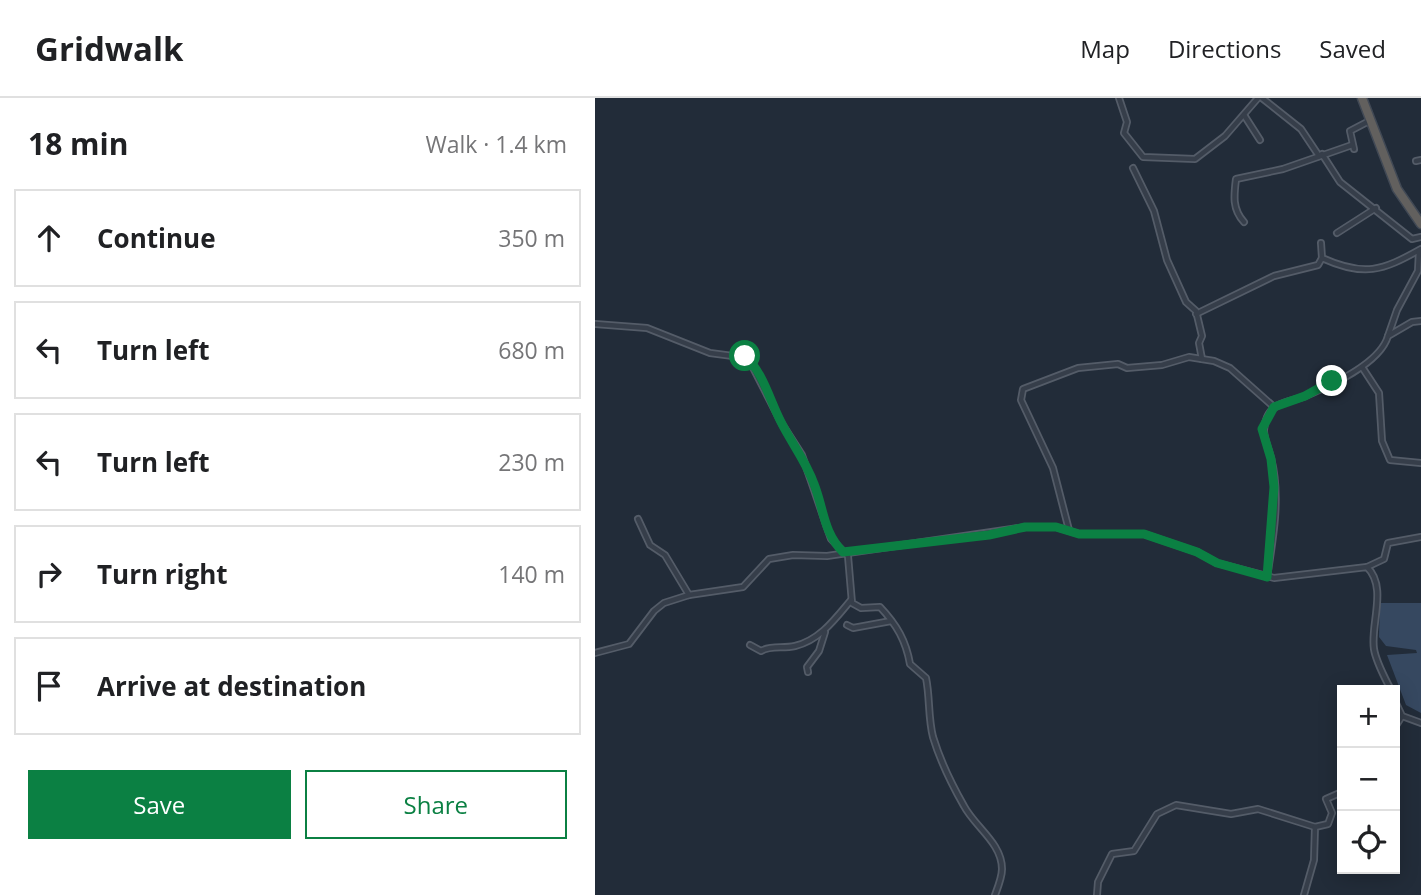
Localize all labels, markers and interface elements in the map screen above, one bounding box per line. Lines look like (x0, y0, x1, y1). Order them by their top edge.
text: Gridwalk (35, 26, 184, 71)
text: Map (1080, 32, 1130, 65)
text: Directions (1168, 32, 1281, 65)
text: Saved (1319, 32, 1386, 65)
text: 18 min (28, 123, 128, 164)
text: Walk · 1.4 km (425, 128, 567, 160)
icon: ahead (30, 219, 68, 257)
text: Continue (97, 220, 216, 256)
text: 350 m (498, 222, 565, 254)
icon: left (30, 331, 68, 369)
text: Turn left (97, 332, 209, 368)
text: 680 m (498, 334, 565, 366)
route start (729, 340, 760, 371)
route end (1316, 365, 1347, 396)
icon: left (30, 443, 68, 481)
text: Turn left (97, 444, 209, 480)
text: 230 m (498, 446, 565, 478)
icon: right (30, 555, 68, 593)
text: Turn right (97, 556, 228, 592)
text: 140 m (498, 558, 565, 590)
icon: arrive (30, 667, 68, 705)
text: Arrive at destination (97, 668, 366, 704)
map controls (1337, 685, 1400, 874)
button: + (1337, 685, 1400, 748)
button: − (1337, 748, 1400, 811)
button: Save (28, 770, 291, 839)
button: Share (305, 770, 567, 839)
button: locate (1337, 811, 1400, 874)

